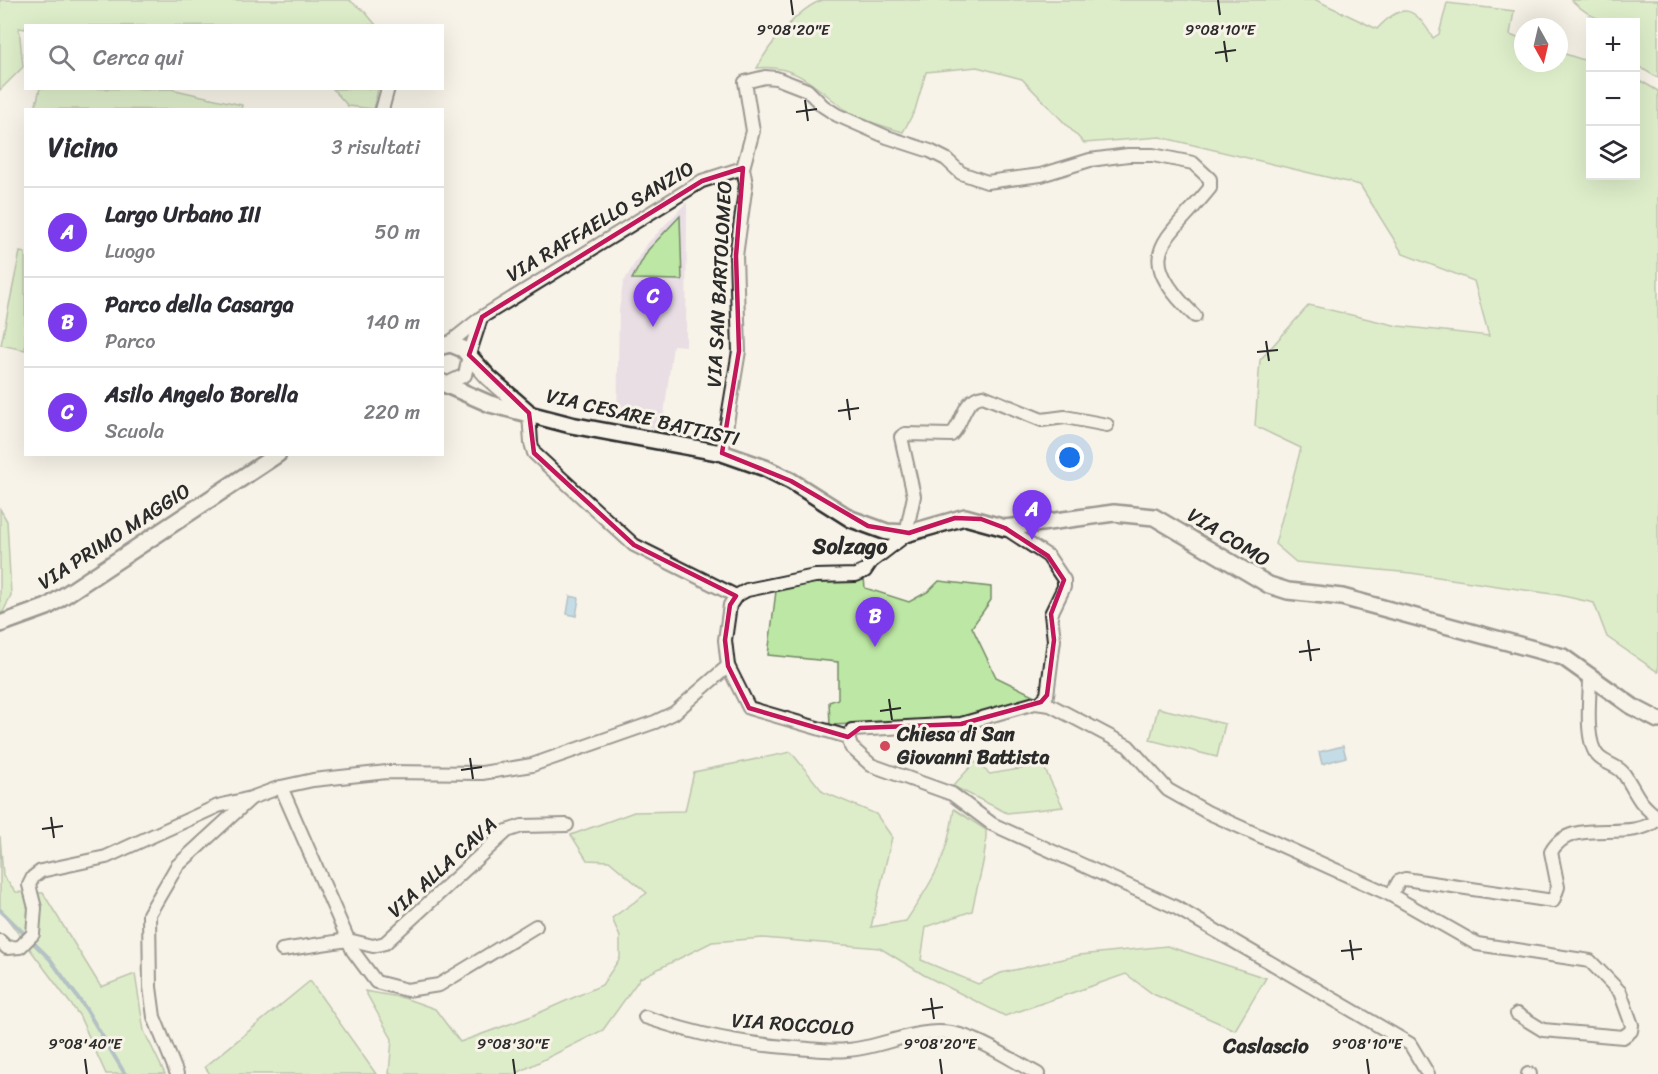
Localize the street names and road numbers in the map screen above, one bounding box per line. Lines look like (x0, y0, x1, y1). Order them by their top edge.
street label: VIA RAFFAELLO SANZIO (499, 151, 701, 292)
street label: VIA SAN BARTOLOMEO (697, 180, 742, 388)
street label: VIA CESARE BATTISTI (543, 378, 743, 457)
street label: VIA PRIMO MAGGIO (31, 474, 198, 599)
street label: VIA COMO (1180, 498, 1277, 577)
street label: VIA ALLA CAVA (379, 808, 505, 927)
street label: VIA ROCCOLO (731, 1003, 855, 1046)

